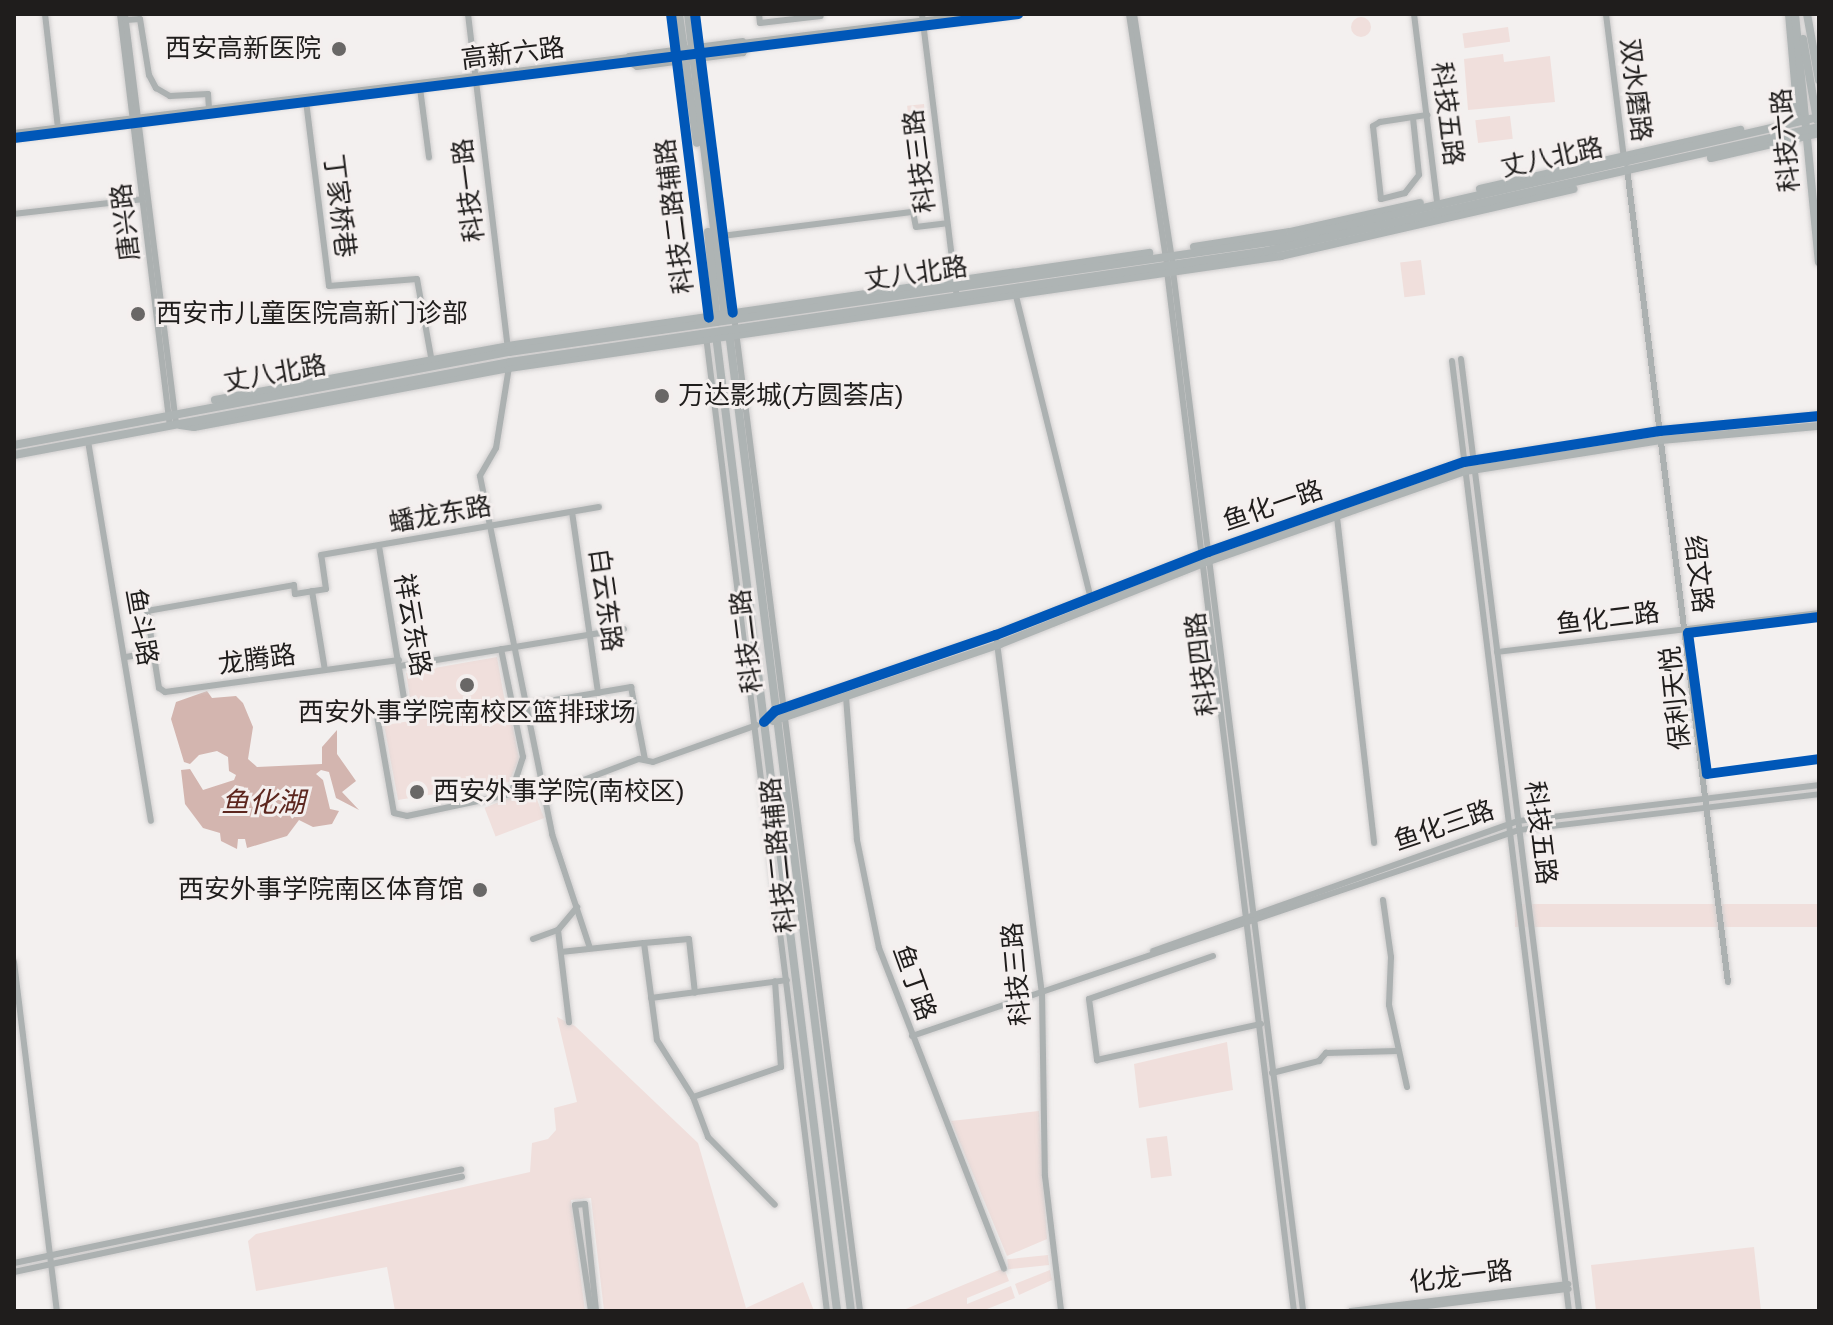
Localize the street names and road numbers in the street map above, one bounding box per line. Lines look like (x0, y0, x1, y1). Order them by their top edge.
street label: 高新六路 (459, 32, 567, 76)
street label: 双水磨路 (1613, 36, 1657, 144)
street label: 科技五路 (1425, 60, 1469, 168)
street label: 科技六路 (1766, 87, 1806, 193)
street label: 科技三路 (898, 107, 942, 215)
street label: 丈八北路 (1498, 132, 1606, 184)
street label: 科技一路 (447, 136, 491, 244)
street label: 科技二路辅路 (650, 137, 700, 295)
street label: 丁家桥巷 (317, 152, 361, 260)
street label: 唐兴路 (106, 181, 146, 263)
street label: 丈八北路 (862, 251, 970, 297)
street label: 丈八北路 (221, 350, 329, 398)
street label: 鱼化一路 (1219, 474, 1327, 538)
street label: 蟠龙东路 (386, 491, 494, 539)
street label: 绍文路 (1678, 533, 1718, 615)
street label: 白云东路 (582, 546, 628, 654)
street label: 祥云东路 (388, 571, 436, 679)
street label: 鱼斗路 (119, 586, 163, 668)
street label: 科技二路 (725, 587, 769, 695)
street label: 鱼化二路 (1554, 597, 1662, 641)
street label: 科技四路 (1180, 610, 1224, 718)
street label: 龙腾路 (216, 639, 298, 681)
street label: 保利天悦 (1655, 645, 1697, 751)
street label: 科技二路辅路 (755, 776, 803, 934)
street label: 科技五路 (1518, 779, 1562, 887)
street label: 鱼化三路 (1390, 794, 1498, 858)
street label: 科技三路 (997, 921, 1037, 1027)
street label: 鱼丁路 (886, 941, 942, 1025)
street label: 化龙一路 (1407, 1255, 1515, 1299)

